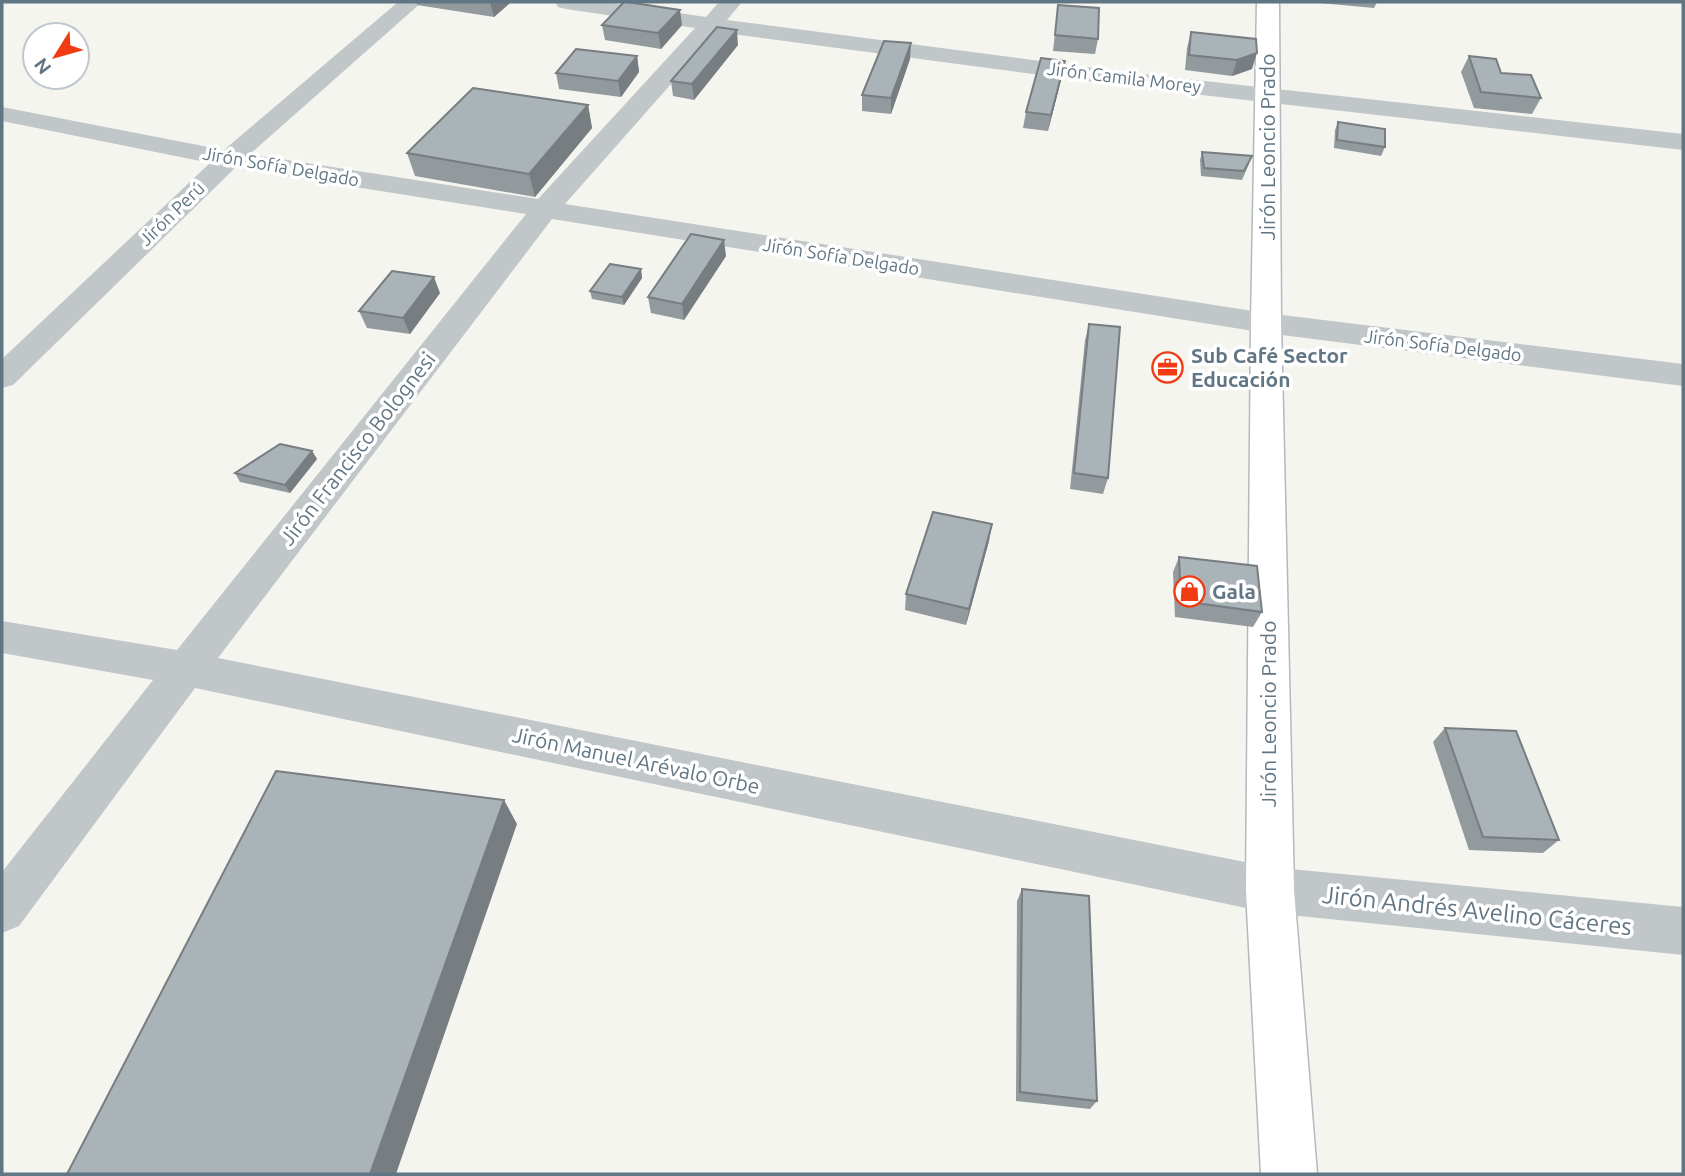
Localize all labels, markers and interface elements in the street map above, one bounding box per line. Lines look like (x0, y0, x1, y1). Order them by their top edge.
north arrow (21, 21, 91, 91)
text: N (29, 54, 55, 79)
street label: Jirón Leoncio Prado (1255, 54, 1279, 240)
street label: Jirón Camila Morey (1046, 58, 1203, 96)
street label: Jirón Sofía Delgado (202, 142, 361, 190)
street label: Jirón Perú (135, 177, 208, 249)
street label: Jirón Sofía Delgado (761, 234, 921, 278)
street label: Jirón Sofía Delgado (1363, 325, 1523, 365)
place label: Sub Café Sector Educación (1191, 343, 1348, 391)
street label: Jirón Francisco Bolognesi (275, 347, 440, 550)
office icon: Sub Café Sector Educación (1151, 351, 1185, 385)
shop icon: Gala (1172, 575, 1206, 609)
place label: Gala (1212, 579, 1256, 603)
street label: Jirón Leoncio Prado (1256, 621, 1280, 807)
street label: Jirón Manuel Arévalo Orbe (510, 722, 762, 798)
street label: Jirón Andrés Avelino Cáceres (1321, 881, 1633, 940)

